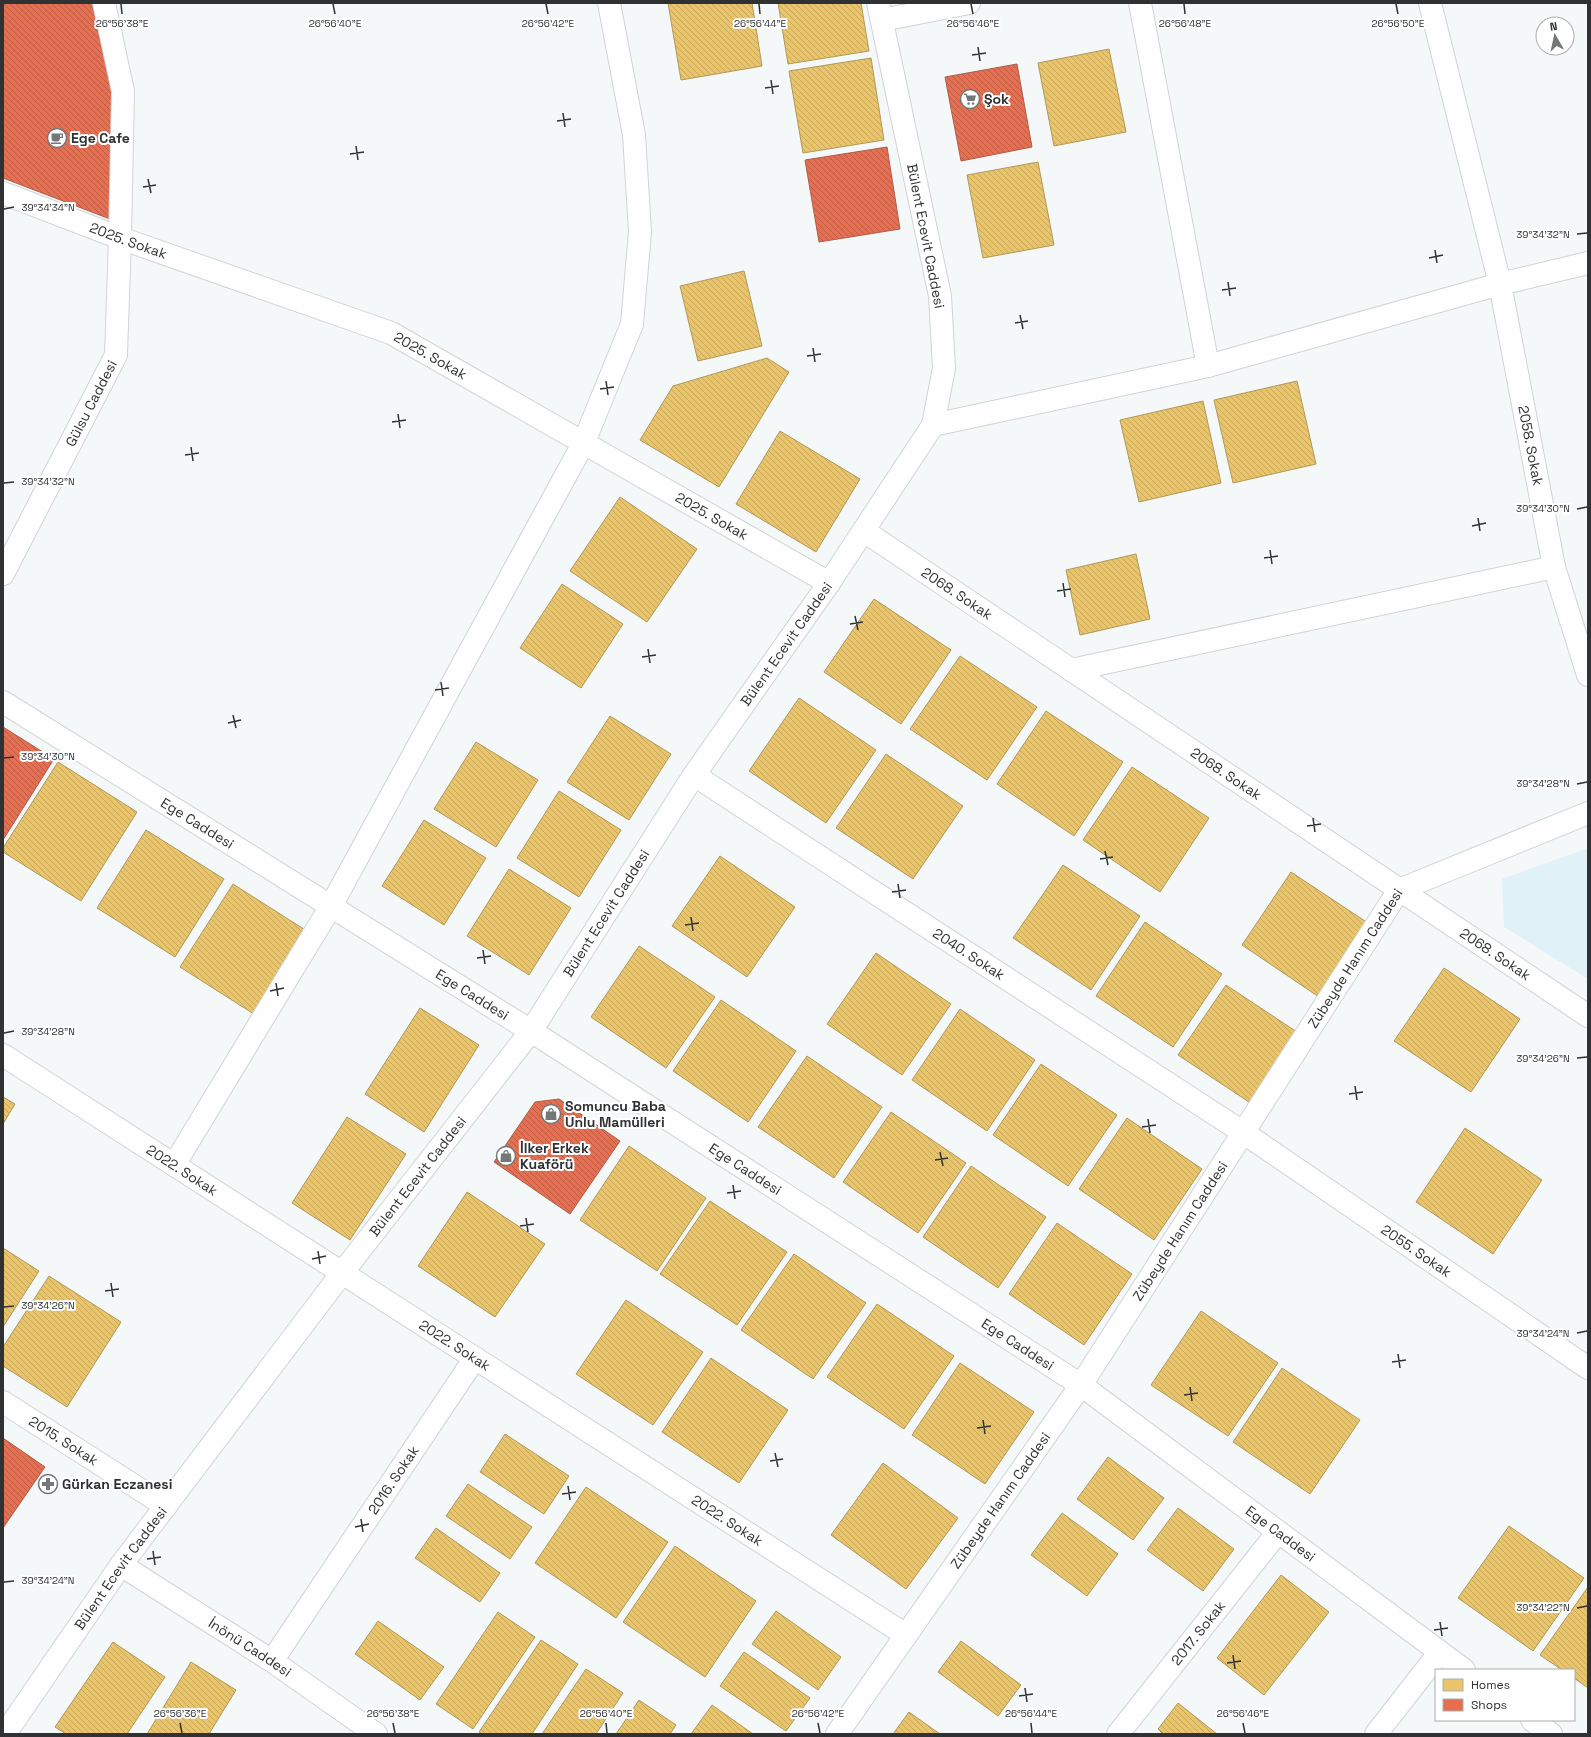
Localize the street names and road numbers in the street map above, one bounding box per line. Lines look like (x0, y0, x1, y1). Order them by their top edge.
street label: Bülent Ecevit Caddesi (903, 162, 949, 310)
street label: 2025. Sokak (87, 218, 170, 263)
street label: 2025. Sokak (391, 328, 471, 384)
street label: Gülsu Caddesi (61, 357, 121, 450)
street label: 2058. Sokak (1514, 404, 1547, 488)
street label: 2025. Sokak (672, 488, 752, 544)
street label: 2068. Sokak (918, 563, 996, 624)
street label: Bülent Ecevit Caddesi (736, 578, 836, 709)
street label: 2068. Sokak (1187, 743, 1266, 804)
street label: Ege Caddesi (157, 794, 237, 853)
street label: Bülent Ecevit Caddesi (559, 846, 653, 980)
street label: Zübeyde Hanım Caddesi (1304, 885, 1407, 1031)
street label: 2040. Sokak (930, 924, 1008, 984)
street label: 2068. Sokak (1456, 924, 1535, 984)
street label: Ege Caddesi (432, 965, 512, 1024)
street label: Bülent Ecevit Caddesi (365, 1113, 470, 1240)
street label: Ege Caddesi (706, 1139, 785, 1199)
street label: 2022. Sokak (143, 1141, 222, 1200)
street label: Zübeyde Hanım Caddesi (1129, 1158, 1231, 1304)
street label: 2055. Sokak (1378, 1220, 1455, 1281)
street label: Ege Caddesi (978, 1314, 1057, 1374)
street label: 2022. Sokak (416, 1316, 494, 1375)
street label: 2015. Sokak (26, 1412, 102, 1470)
street label: Zübeyde Hanım Caddesi (946, 1429, 1054, 1572)
street label: 2016. Sokak (364, 1442, 423, 1518)
street label: 2022. Sokak (688, 1491, 767, 1550)
street label: Ege Caddesi (1242, 1502, 1319, 1565)
street label: Bülent Ecevit Caddesi (70, 1503, 171, 1633)
street label: 2017. Sokak (1167, 1597, 1229, 1669)
street label: İnönü Caddesi (205, 1614, 295, 1681)

